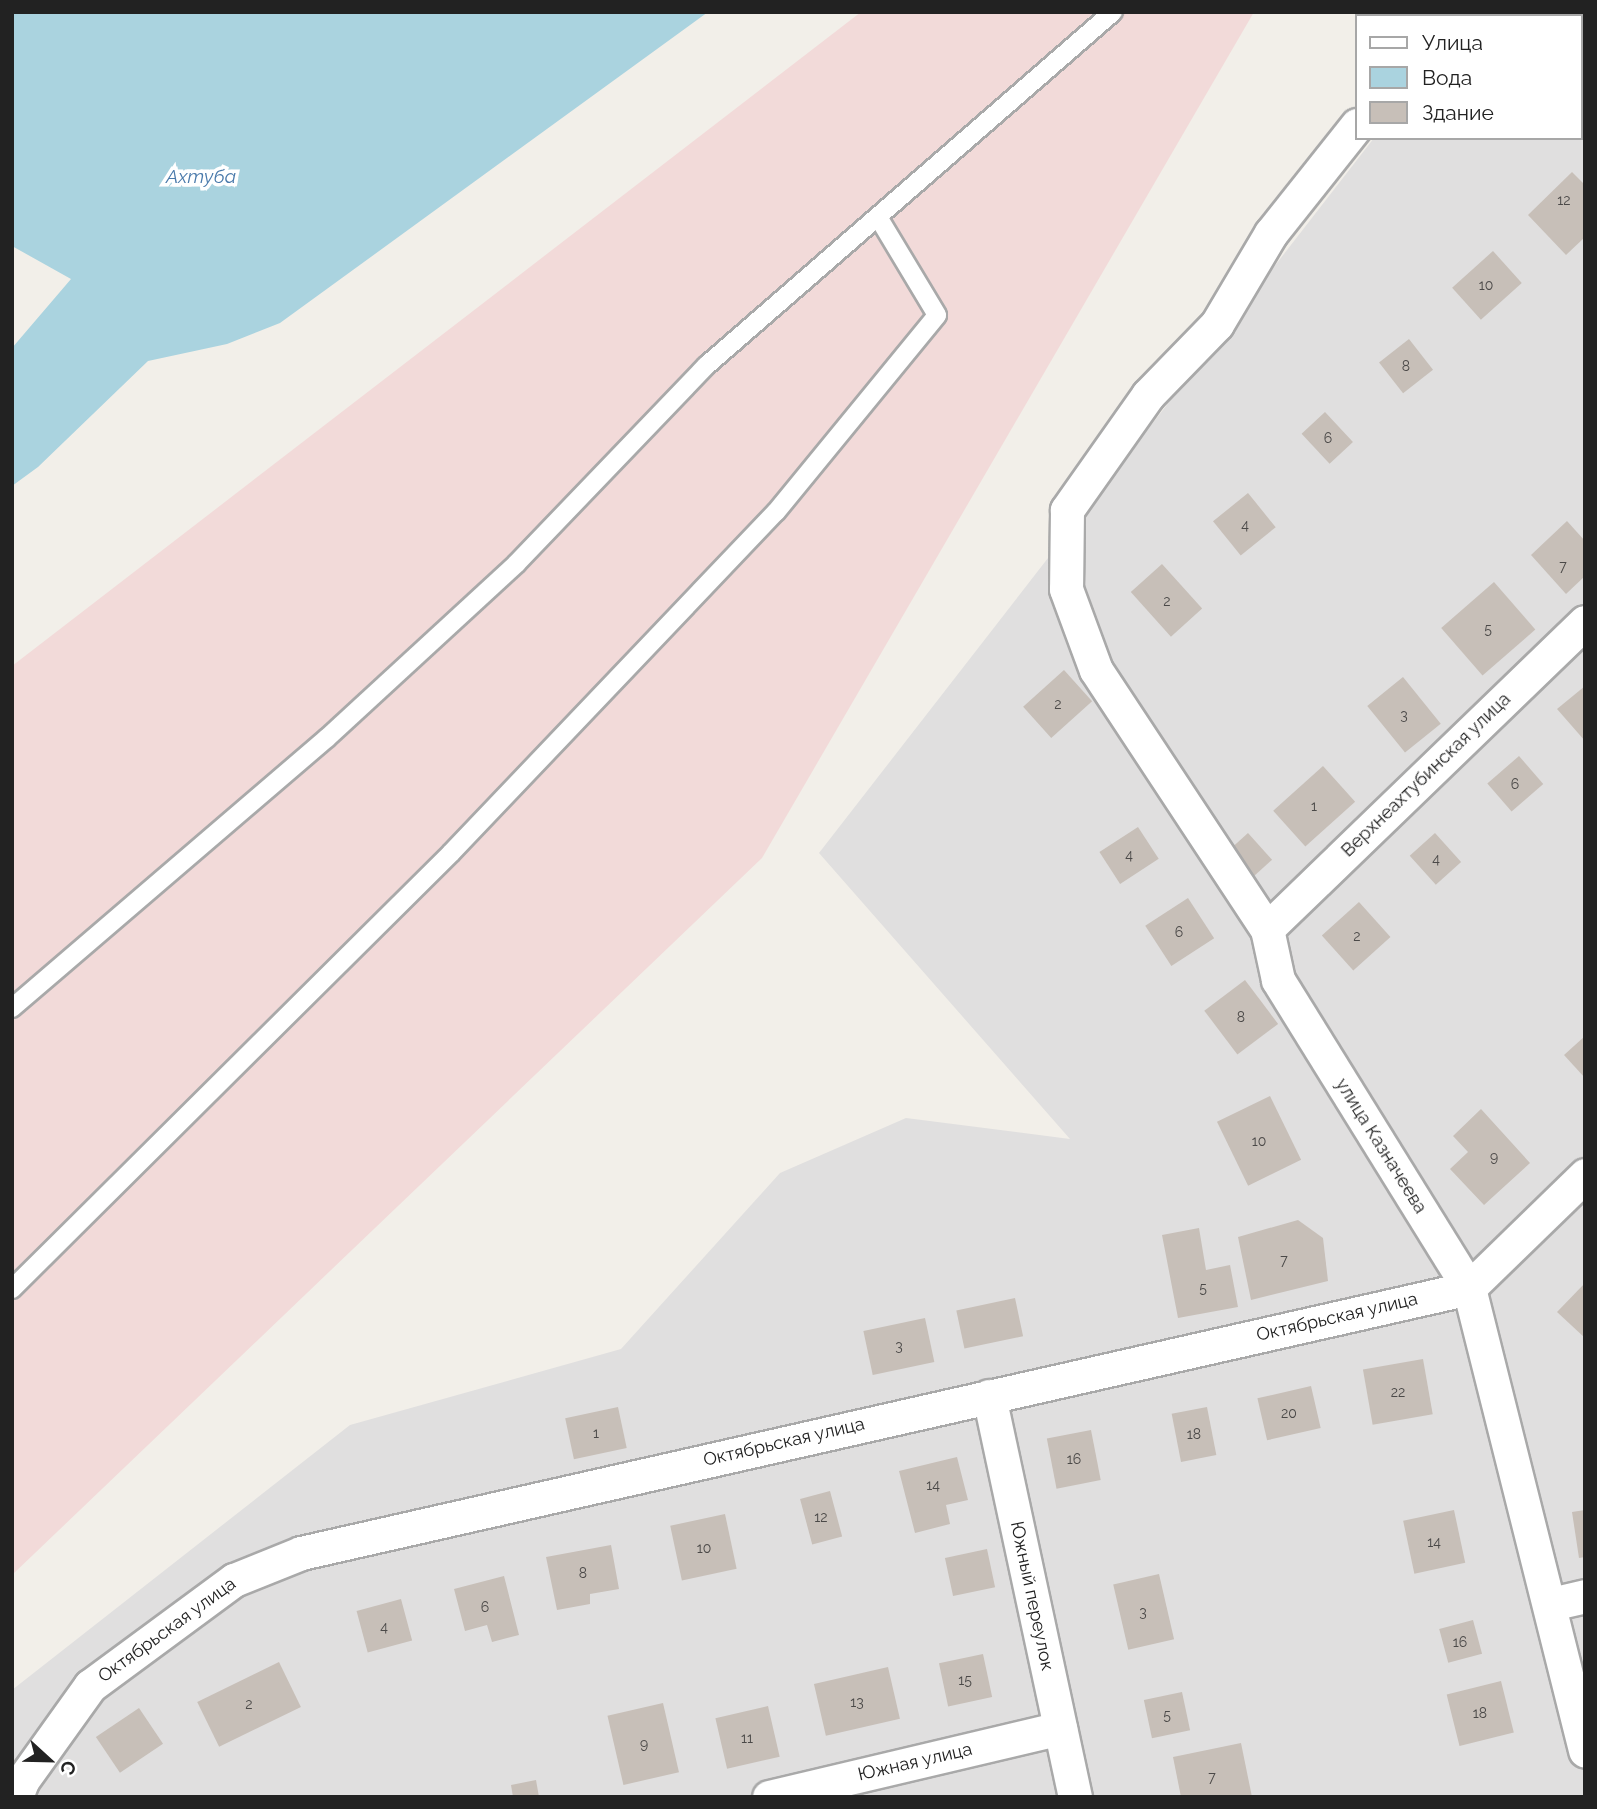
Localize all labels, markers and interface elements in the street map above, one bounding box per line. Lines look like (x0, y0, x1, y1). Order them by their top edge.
legend (1356, 14, 1583, 140)
text: Улица (1422, 30, 1483, 55)
text: Вода (1422, 65, 1472, 90)
text: Здание (1422, 100, 1494, 125)
water label: Ахтуба (166, 166, 236, 188)
house number: 12 (1557, 192, 1571, 208)
house number: 10 (1479, 277, 1493, 293)
house number: 8 (1402, 358, 1410, 374)
house number: 6 (1324, 430, 1332, 446)
house number: 4 (1241, 517, 1249, 533)
house number: 7 (1559, 558, 1567, 574)
house number: 2 (1163, 593, 1171, 609)
house number: 5 (1484, 621, 1492, 637)
street label: Верхнеахтубинская улица (1337, 688, 1515, 862)
house number: 2 (1054, 696, 1062, 712)
house number: 3 (1400, 707, 1408, 723)
house number: 6 (1511, 776, 1519, 792)
house number: 1 (1311, 798, 1317, 814)
house number: 4 (1125, 847, 1133, 863)
house number: 4 (1432, 851, 1440, 867)
house number: 6 (1175, 924, 1183, 940)
house number: 2 (1353, 928, 1361, 944)
house number: 8 (1237, 1009, 1245, 1025)
street label: улица Казначеева (1331, 1074, 1431, 1218)
house number: 10 (1252, 1133, 1266, 1149)
house number: 9 (1490, 1149, 1498, 1165)
house number: 7 (1280, 1252, 1288, 1268)
house number: 5 (1199, 1280, 1207, 1296)
street label: Октябрьская улица (1254, 1288, 1420, 1346)
house number: 3 (895, 1338, 903, 1354)
house number: 22 (1391, 1384, 1405, 1400)
house number: 20 (1281, 1405, 1297, 1421)
street label: Октябрьская улица (701, 1413, 867, 1471)
house number: 1 (593, 1425, 599, 1441)
house number: 18 (1187, 1426, 1201, 1442)
house number: 16 (1067, 1451, 1081, 1467)
house number: 14 (926, 1477, 940, 1493)
house number: 12 (814, 1509, 828, 1525)
street label: Южный переулок (1006, 1519, 1058, 1673)
house number: 14 (1427, 1534, 1441, 1550)
house number: 10 (697, 1540, 711, 1556)
house number: 8 (579, 1565, 587, 1581)
street label: Октябрьская улица (94, 1573, 240, 1687)
house number: 6 (481, 1599, 489, 1615)
house number: 3 (1139, 1604, 1147, 1620)
house number: 4 (380, 1619, 388, 1635)
house number: 16 (1453, 1634, 1467, 1650)
house number: 15 (958, 1672, 972, 1688)
house number: 13 (850, 1694, 864, 1710)
house number: 2 (245, 1696, 253, 1712)
house number: 18 (1473, 1705, 1487, 1721)
house number: 5 (1163, 1707, 1171, 1723)
north arrow (14, 1725, 84, 1795)
house number: 11 (741, 1730, 753, 1746)
house number: 9 (640, 1736, 648, 1752)
street label: Южная улица (856, 1738, 974, 1786)
text: С (56, 1758, 81, 1778)
house number: 7 (1208, 1769, 1216, 1785)

